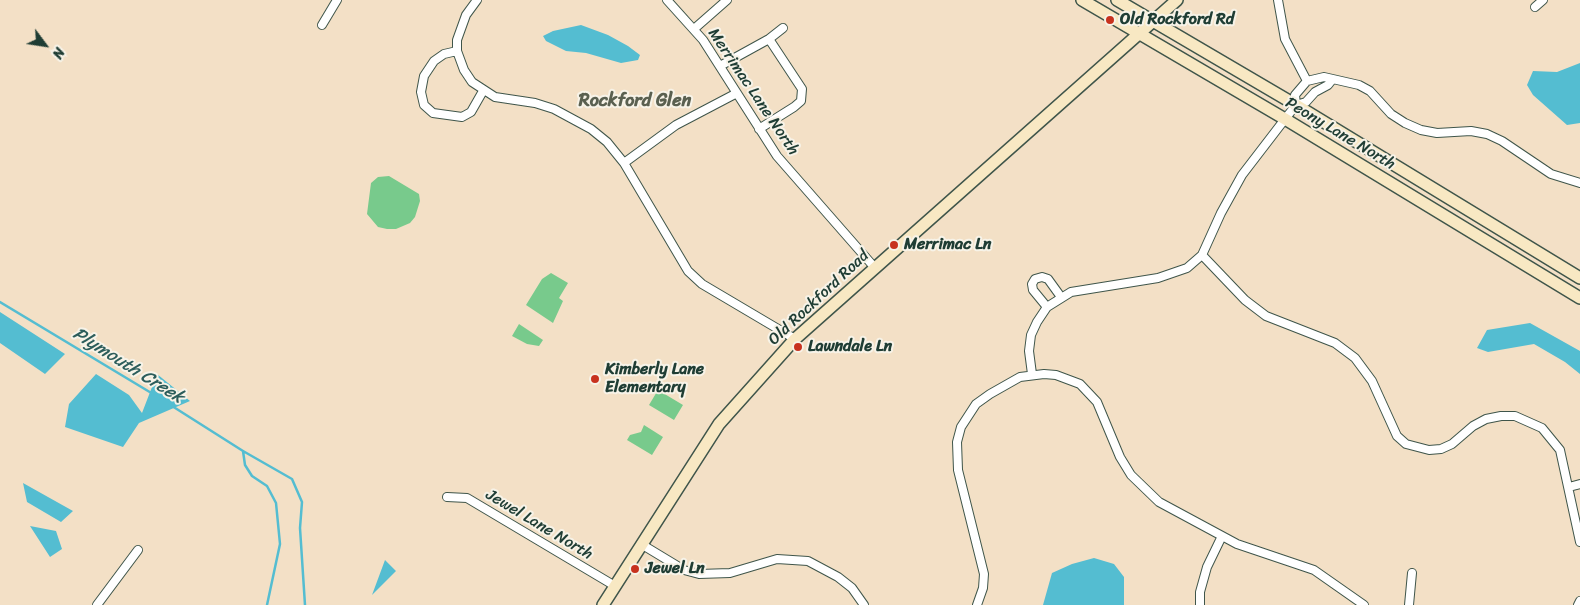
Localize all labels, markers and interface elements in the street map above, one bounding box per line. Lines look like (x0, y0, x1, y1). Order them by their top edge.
place label: Old Rockford Rd (1120, 10, 1234, 30)
marker: Old Rockford Rd (1104, 14, 1116, 26)
north arrow (20, 20, 70, 70)
street label: Merrimac Lane North (703, 25, 803, 159)
text: N (45, 42, 72, 64)
district label: Rockford Glen (579, 90, 691, 112)
street label: Peony Lane North (1282, 94, 1398, 174)
place label: Merrimac Ln (904, 235, 991, 255)
marker: Merrimac Ln (888, 239, 900, 251)
street label: Old Rockford Road (765, 247, 873, 349)
water label: Plymouth Creek (69, 323, 187, 409)
place label: Lawndale Ln (808, 337, 892, 357)
marker: Lawndale Ln (792, 341, 804, 353)
place label: Kimberly Lane Elementary (605, 360, 704, 398)
marker: Kimberly Lane Elementary (589, 373, 601, 385)
street label: Jewel Lane North (482, 486, 596, 564)
place label: Jewel Ln (645, 559, 705, 579)
marker: Jewel Ln (629, 563, 641, 575)

